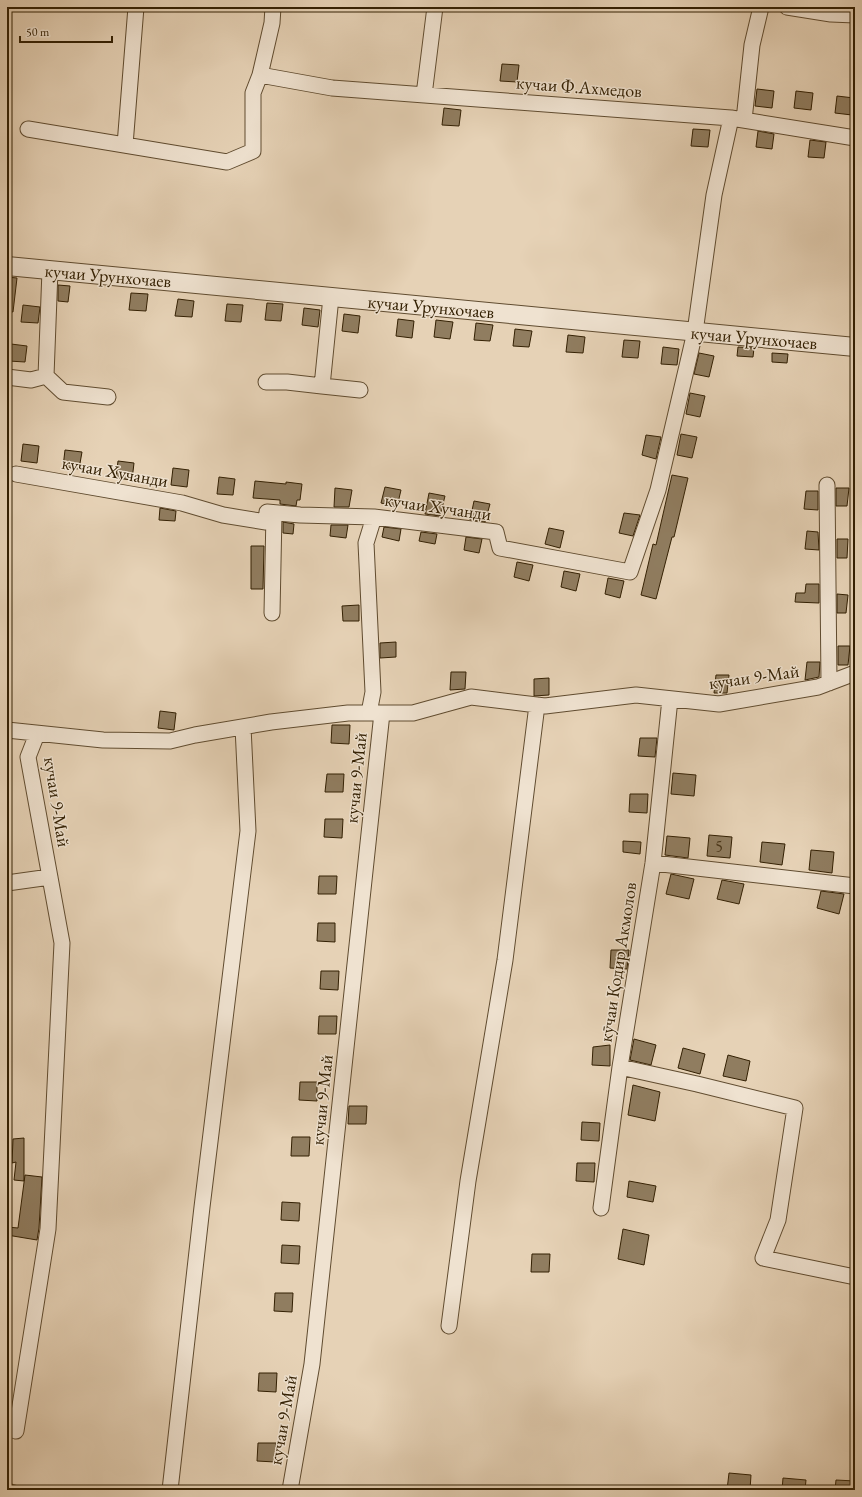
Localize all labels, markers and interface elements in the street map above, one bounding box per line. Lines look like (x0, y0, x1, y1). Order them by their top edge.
scale bar (20, 18, 112, 44)
text: 50 m (26, 24, 50, 40)
street label: кучаи Ф.Ахмедов (515, 71, 643, 102)
street label: кучаи Урунхочаев (44, 259, 173, 293)
street label: кучаи Урунхочаев (367, 290, 496, 324)
street label: кучаи Урунхочаев (690, 321, 819, 355)
street label: кучаи Хучанди (60, 451, 170, 492)
street label: кучаи Хучанди (383, 488, 493, 525)
street label: кучаи 9-Май (707, 659, 801, 694)
street label: кучаи 9-Май (339, 731, 372, 824)
street label: кучаи 9-Май (39, 755, 76, 849)
house number: 5 (715, 836, 723, 857)
street label: кӯчаи Қодир Акмолов (594, 880, 642, 1043)
street label: кучаи 9-Май (305, 1053, 338, 1146)
street label: кучаи 9-Май (263, 1373, 302, 1467)

